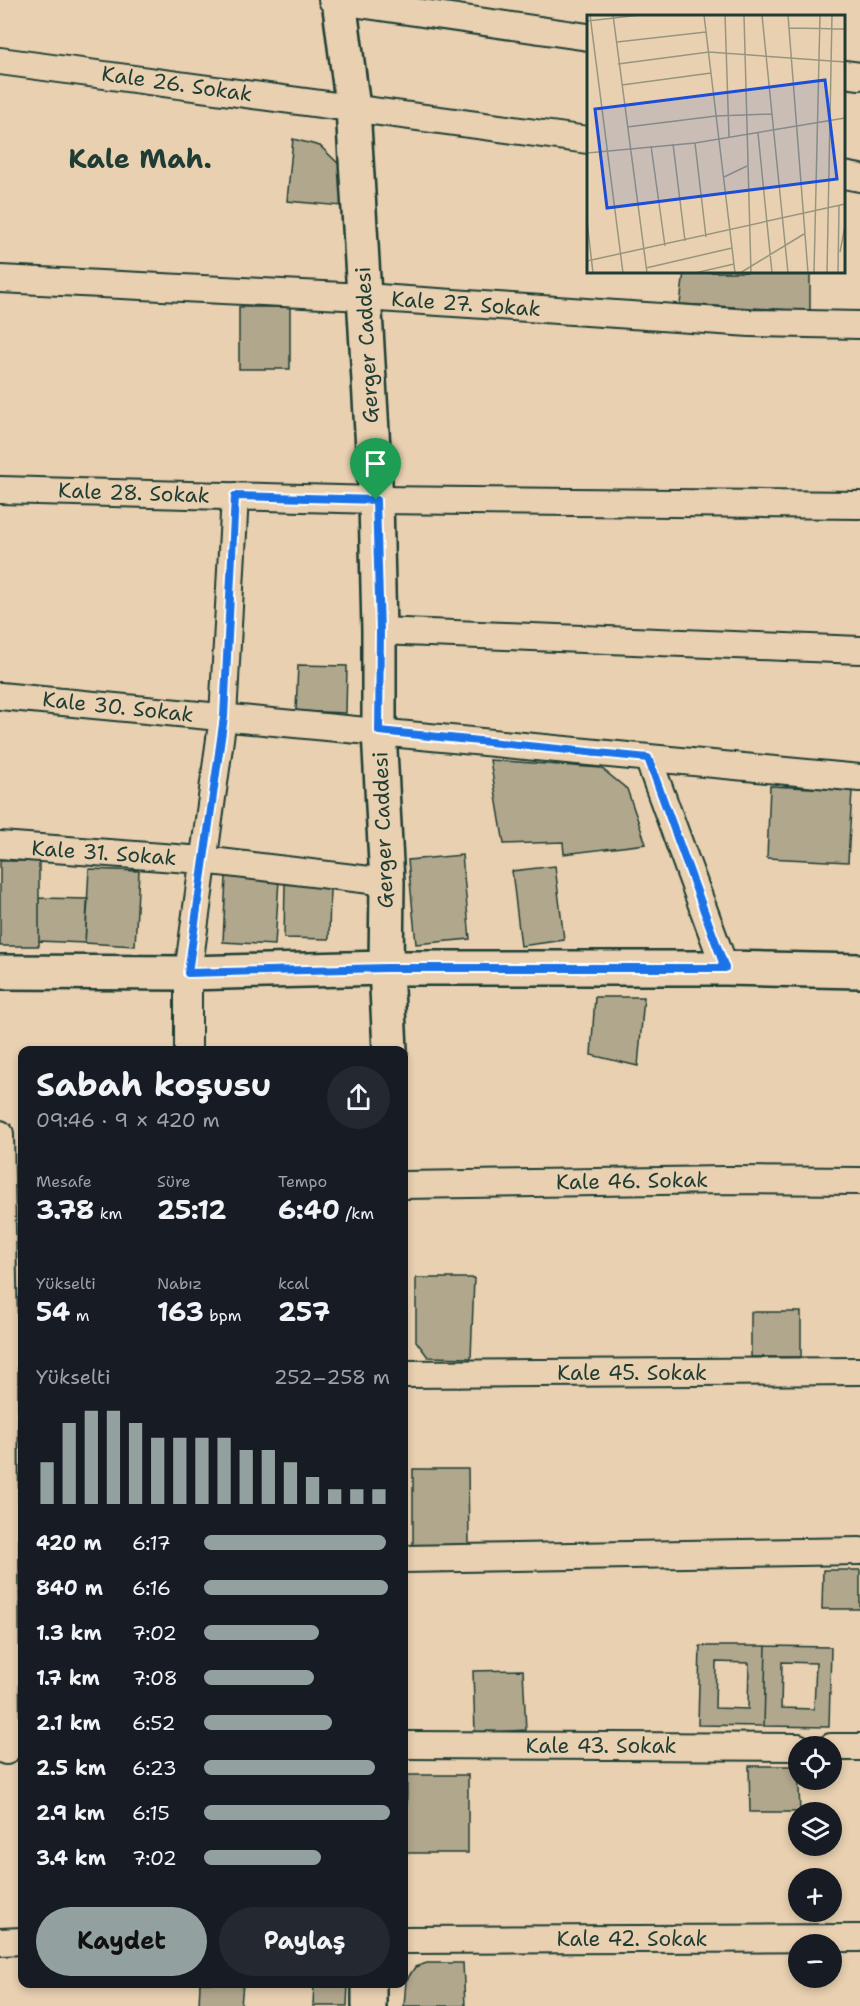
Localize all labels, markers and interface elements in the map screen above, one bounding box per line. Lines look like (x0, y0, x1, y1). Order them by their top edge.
inset map (587, 15, 845, 273)
street label: Kale 26. Sokak (100, 60, 254, 108)
district label: Kale Mah. (68, 140, 212, 177)
street label: Gerger Caddesi (349, 266, 385, 424)
street label: Kale 27. Sokak (390, 285, 542, 323)
pin (350, 438, 401, 500)
icon: arrive (359, 447, 392, 480)
street label: Kale 28. Sokak (58, 476, 210, 510)
street label: Kale 30. Sokak (41, 685, 195, 729)
street label: Gerger Caddesi (366, 751, 400, 909)
street label: Kale 31. Sokak (31, 834, 177, 872)
text: Sabah koşusu (36, 1062, 271, 1107)
button: share (327, 1066, 390, 1129)
text: 09:46 · 9 × 420 m (36, 1107, 220, 1133)
street label: Kale 46. Sokak (556, 1166, 708, 1196)
text: Mesafe (36, 1171, 92, 1192)
text: Süre (157, 1171, 191, 1192)
text: Tempo (278, 1171, 327, 1192)
text: 3.78 (36, 1192, 94, 1227)
text: 25:12 (157, 1192, 227, 1227)
text: 6:40 (278, 1192, 340, 1227)
text: km (94, 1203, 122, 1224)
text: /km (340, 1203, 374, 1224)
text: Yükselti (36, 1273, 96, 1294)
text: Nabız (157, 1273, 202, 1294)
text: kcal (278, 1273, 309, 1294)
text: 54 (36, 1294, 70, 1329)
text: 163 (157, 1294, 204, 1329)
text: 257 (278, 1294, 330, 1329)
text: m (70, 1305, 90, 1326)
text: bpm (204, 1305, 241, 1326)
street label: Kale 45. Sokak (557, 1359, 707, 1387)
text: Yükselti (36, 1364, 111, 1390)
text: 252–258 m (274, 1364, 390, 1390)
text: 420 m (36, 1530, 102, 1556)
text: 6:17 (132, 1530, 171, 1556)
text: 840 m (36, 1575, 103, 1601)
text: 6:16 (132, 1575, 171, 1601)
text: 1.3 km (36, 1620, 102, 1646)
text: 7:02 (132, 1620, 177, 1646)
text: 1.7 km (36, 1665, 100, 1691)
text: 7:08 (132, 1665, 178, 1691)
text: 2.1 km (36, 1710, 101, 1736)
text: 6:52 (132, 1710, 176, 1736)
street label: Kale 43. Sokak (525, 1732, 677, 1760)
map controls (788, 1736, 842, 1988)
button: locate (788, 1736, 842, 1790)
text: 2.5 km (36, 1755, 106, 1781)
text: 6:23 (132, 1755, 177, 1781)
text: 2.9 km (36, 1800, 105, 1826)
text: 6:15 (132, 1800, 170, 1826)
button: layers (788, 1802, 842, 1856)
text: 3.4 km (36, 1845, 106, 1871)
text: 7:02 (132, 1845, 177, 1871)
button: + (788, 1868, 842, 1922)
button: Kaydet (36, 1907, 207, 1976)
button: Paylaş (219, 1907, 390, 1976)
street label: Kale 42. Sokak (556, 1925, 708, 1953)
button: − (788, 1934, 842, 1988)

